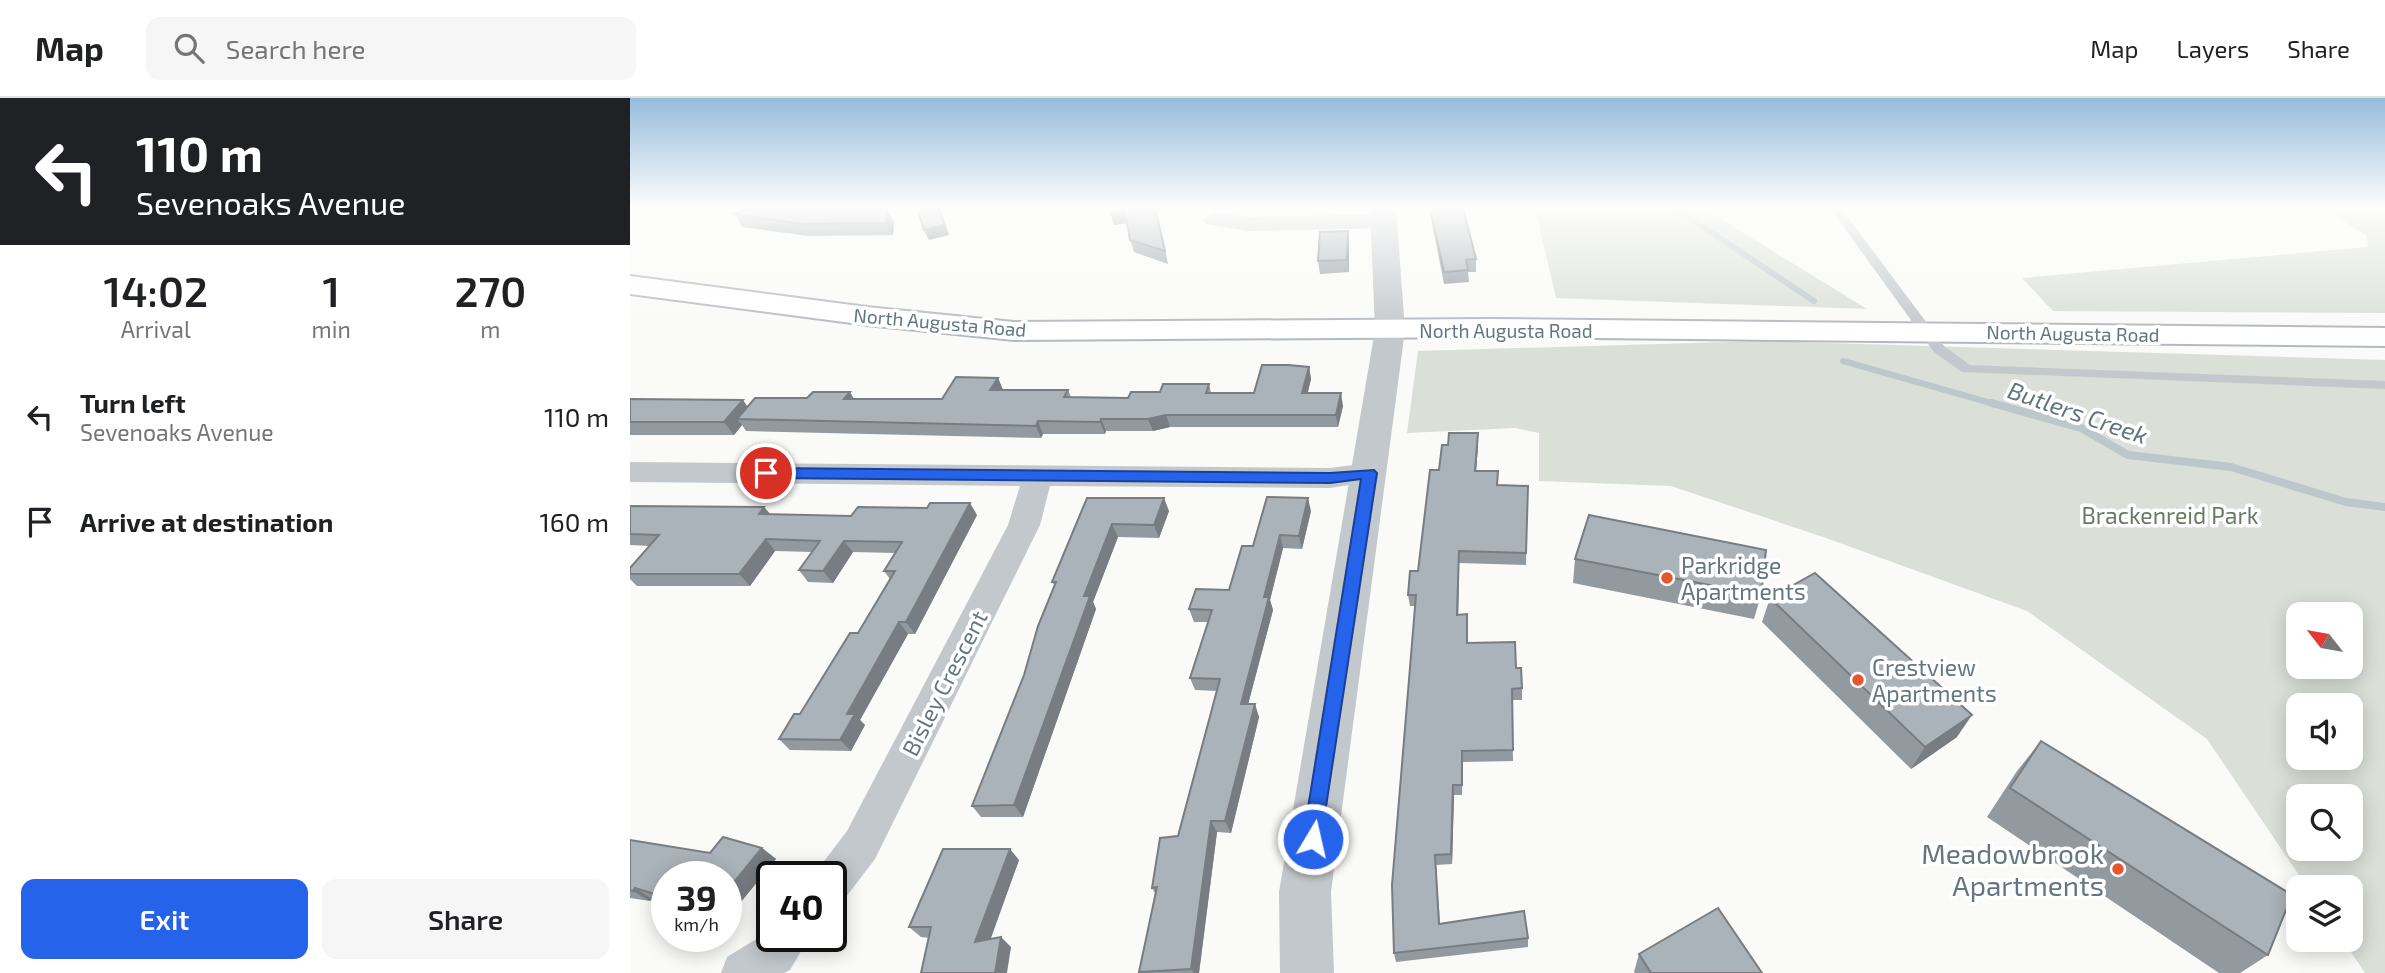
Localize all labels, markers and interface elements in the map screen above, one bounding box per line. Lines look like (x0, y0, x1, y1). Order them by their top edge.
search box (146, 17, 636, 80)
text: Map (35, 28, 104, 68)
icon: search (170, 29, 208, 67)
text: Search here (226, 33, 365, 64)
text: Map (2090, 34, 2138, 63)
text: Layers (2176, 34, 2249, 63)
text: Share (2287, 34, 2350, 63)
text: 110 m (136, 123, 263, 182)
icon: left (21, 126, 112, 217)
text: Sevenoaks Avenue (136, 183, 405, 221)
text: 14:02 (104, 265, 208, 315)
text: 1 (322, 265, 340, 315)
text: 270 (454, 265, 526, 315)
street label: North Augusta Road (853, 303, 1027, 341)
text: Arrival (121, 315, 191, 343)
text: min (312, 315, 351, 343)
text: m (480, 315, 500, 343)
street label: North Augusta Road (1419, 319, 1593, 342)
street label: North Augusta Road (1986, 320, 2160, 346)
water label: Butlers Creek (2004, 375, 2152, 449)
text: Turn left (80, 387, 186, 418)
icon: left (21, 398, 59, 436)
text: 110 m (544, 401, 609, 432)
text: Sevenoaks Avenue (80, 418, 274, 446)
pin (736, 443, 796, 503)
icon: arrive (747, 454, 785, 492)
park label: Brackenreid Park (2082, 501, 2259, 529)
icon: arrive (21, 503, 59, 541)
text: Arrive at destination (80, 506, 333, 537)
text: 160 m (540, 506, 609, 537)
place label: Parkridge Apartments (1681, 551, 1806, 605)
marker: Parkridge Apartments (1659, 570, 1675, 586)
north arrow (2286, 602, 2362, 679)
map controls (2286, 602, 2363, 952)
street label: Bisley Crescent (895, 606, 993, 760)
place label: Crestview Apartments (1872, 653, 1997, 707)
marker: Crestview Apartments (1850, 672, 1866, 688)
button: sound (2286, 693, 2363, 770)
button: search (2286, 784, 2363, 861)
position arrow (1276, 802, 1350, 876)
place label: Meadowbrook Apartments (1921, 836, 2104, 902)
speed limit sign: 40 (756, 861, 847, 952)
marker: Meadowbrook Apartments (2110, 861, 2126, 877)
button: layers (2286, 875, 2363, 952)
text: 39 (676, 876, 717, 918)
button: Exit (21, 879, 308, 959)
button: Share (322, 879, 609, 959)
text: km/h (674, 913, 719, 935)

